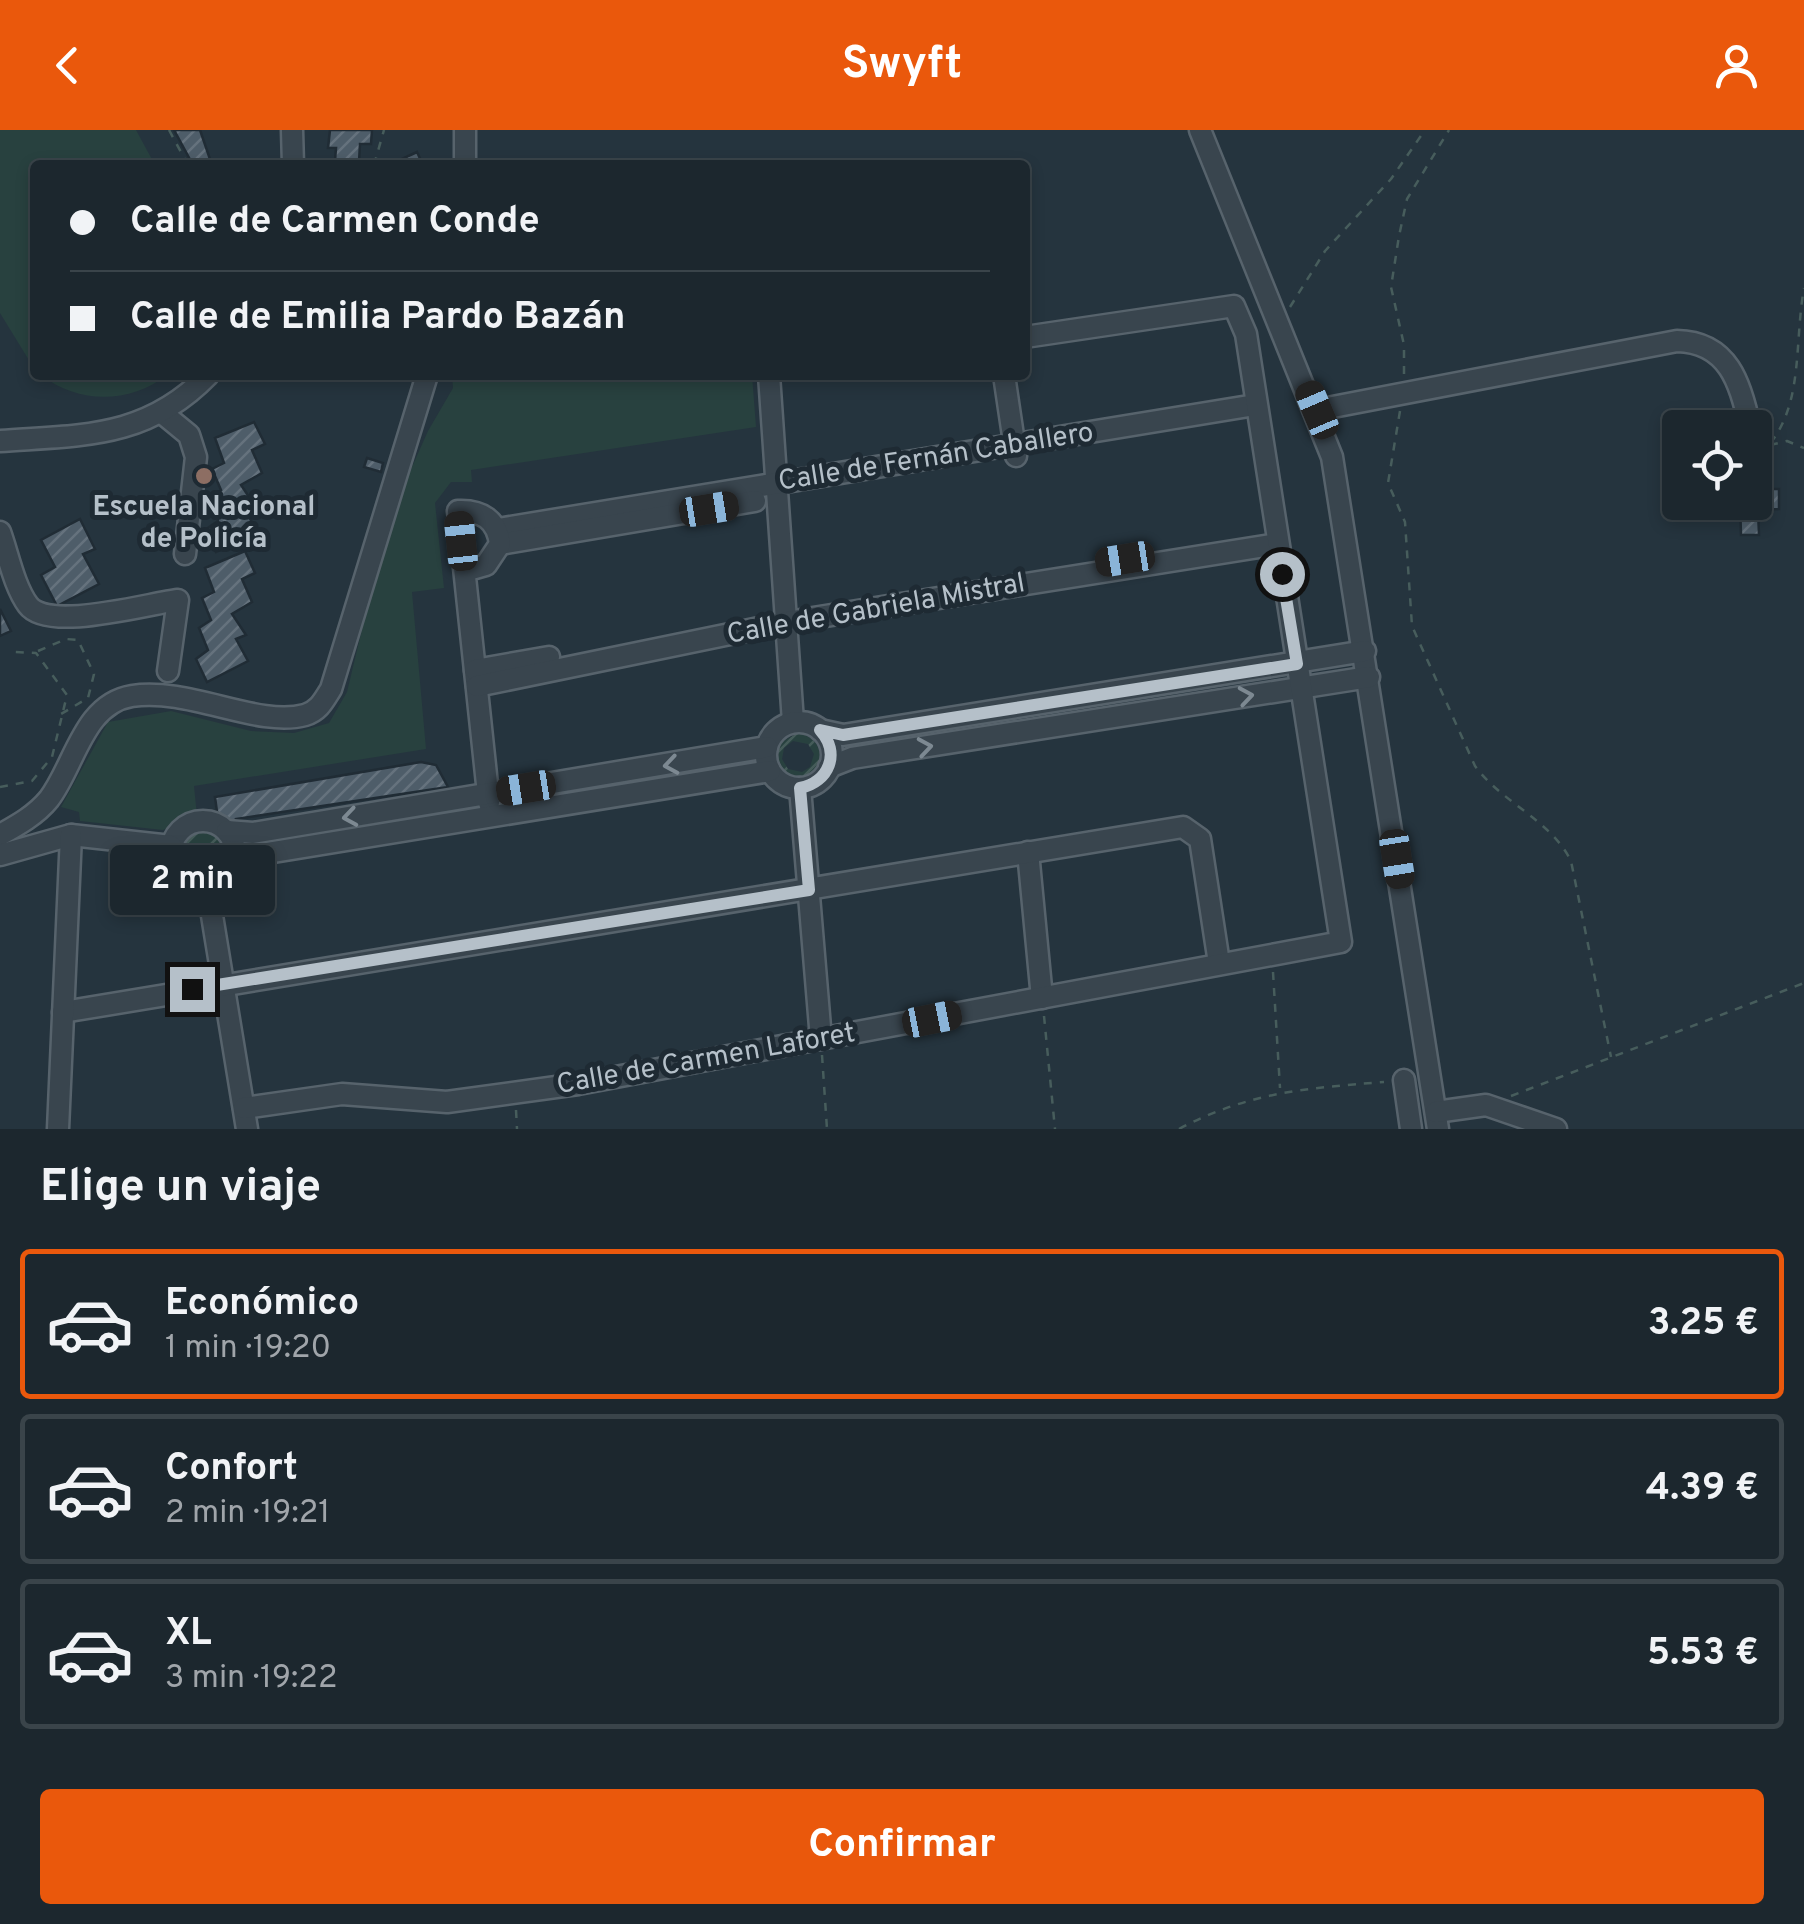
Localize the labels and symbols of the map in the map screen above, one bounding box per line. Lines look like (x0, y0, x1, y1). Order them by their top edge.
car (1291, 377, 1343, 443)
street label: Calle de Fernán Caballero (776, 415, 1096, 501)
marker: Escuela Nacional de Policía (193, 465, 215, 487)
car (677, 489, 741, 529)
place label: Escuela Nacional de Policía (92, 490, 316, 558)
car (443, 510, 479, 572)
car (1093, 539, 1157, 579)
route start (1260, 552, 1305, 597)
street label: Calle de Gabriela Mistral (724, 566, 1028, 654)
one-way arrow (1237, 687, 1254, 708)
one-way arrow (916, 737, 933, 758)
one-way arrow (663, 754, 679, 775)
car (494, 768, 558, 808)
one-way arrow (342, 805, 358, 826)
car (1377, 827, 1417, 891)
callout: 2 min (110, 844, 274, 914)
route end (170, 967, 215, 1012)
car (900, 999, 964, 1039)
street label: Calle de Carmen Laforet (554, 1016, 858, 1104)

